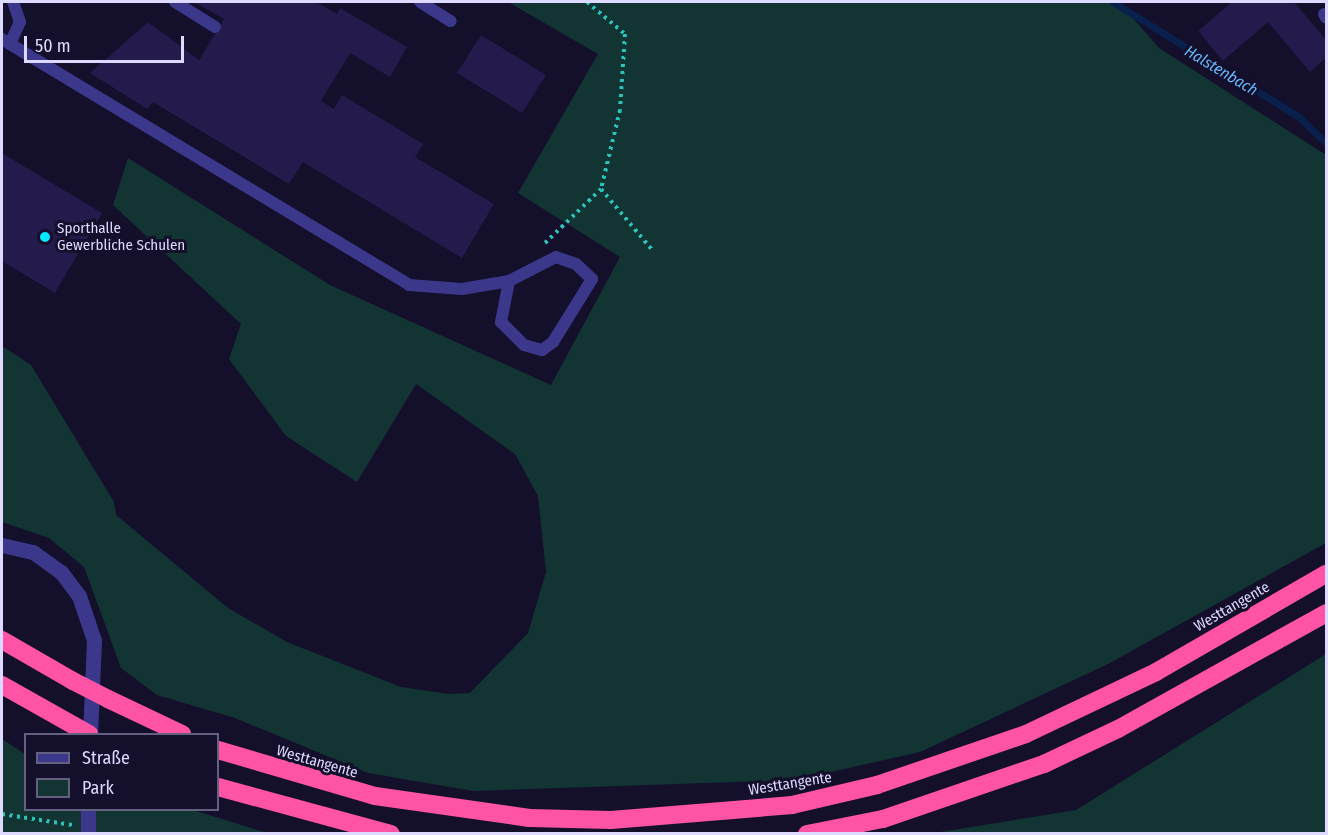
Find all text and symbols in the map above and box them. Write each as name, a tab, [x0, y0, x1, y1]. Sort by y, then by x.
scale bar	[27, 24, 188, 62]
text: 50 m	[35, 35, 71, 57]
water label: Halstenbach	[1181, 42, 1261, 100]
place label: Sporthalle Gewerbliche Schulen	[57, 219, 185, 254]
marker: Sporthalle Gewerbliche Schulen	[38, 230, 52, 244]
street label: Westtangente	[1191, 578, 1273, 636]
legend	[24, 733, 219, 811]
street label: Westtangente	[274, 742, 360, 782]
text: Straße	[82, 747, 130, 769]
street label: Westtangente	[747, 769, 833, 799]
text: Park	[82, 777, 114, 799]

